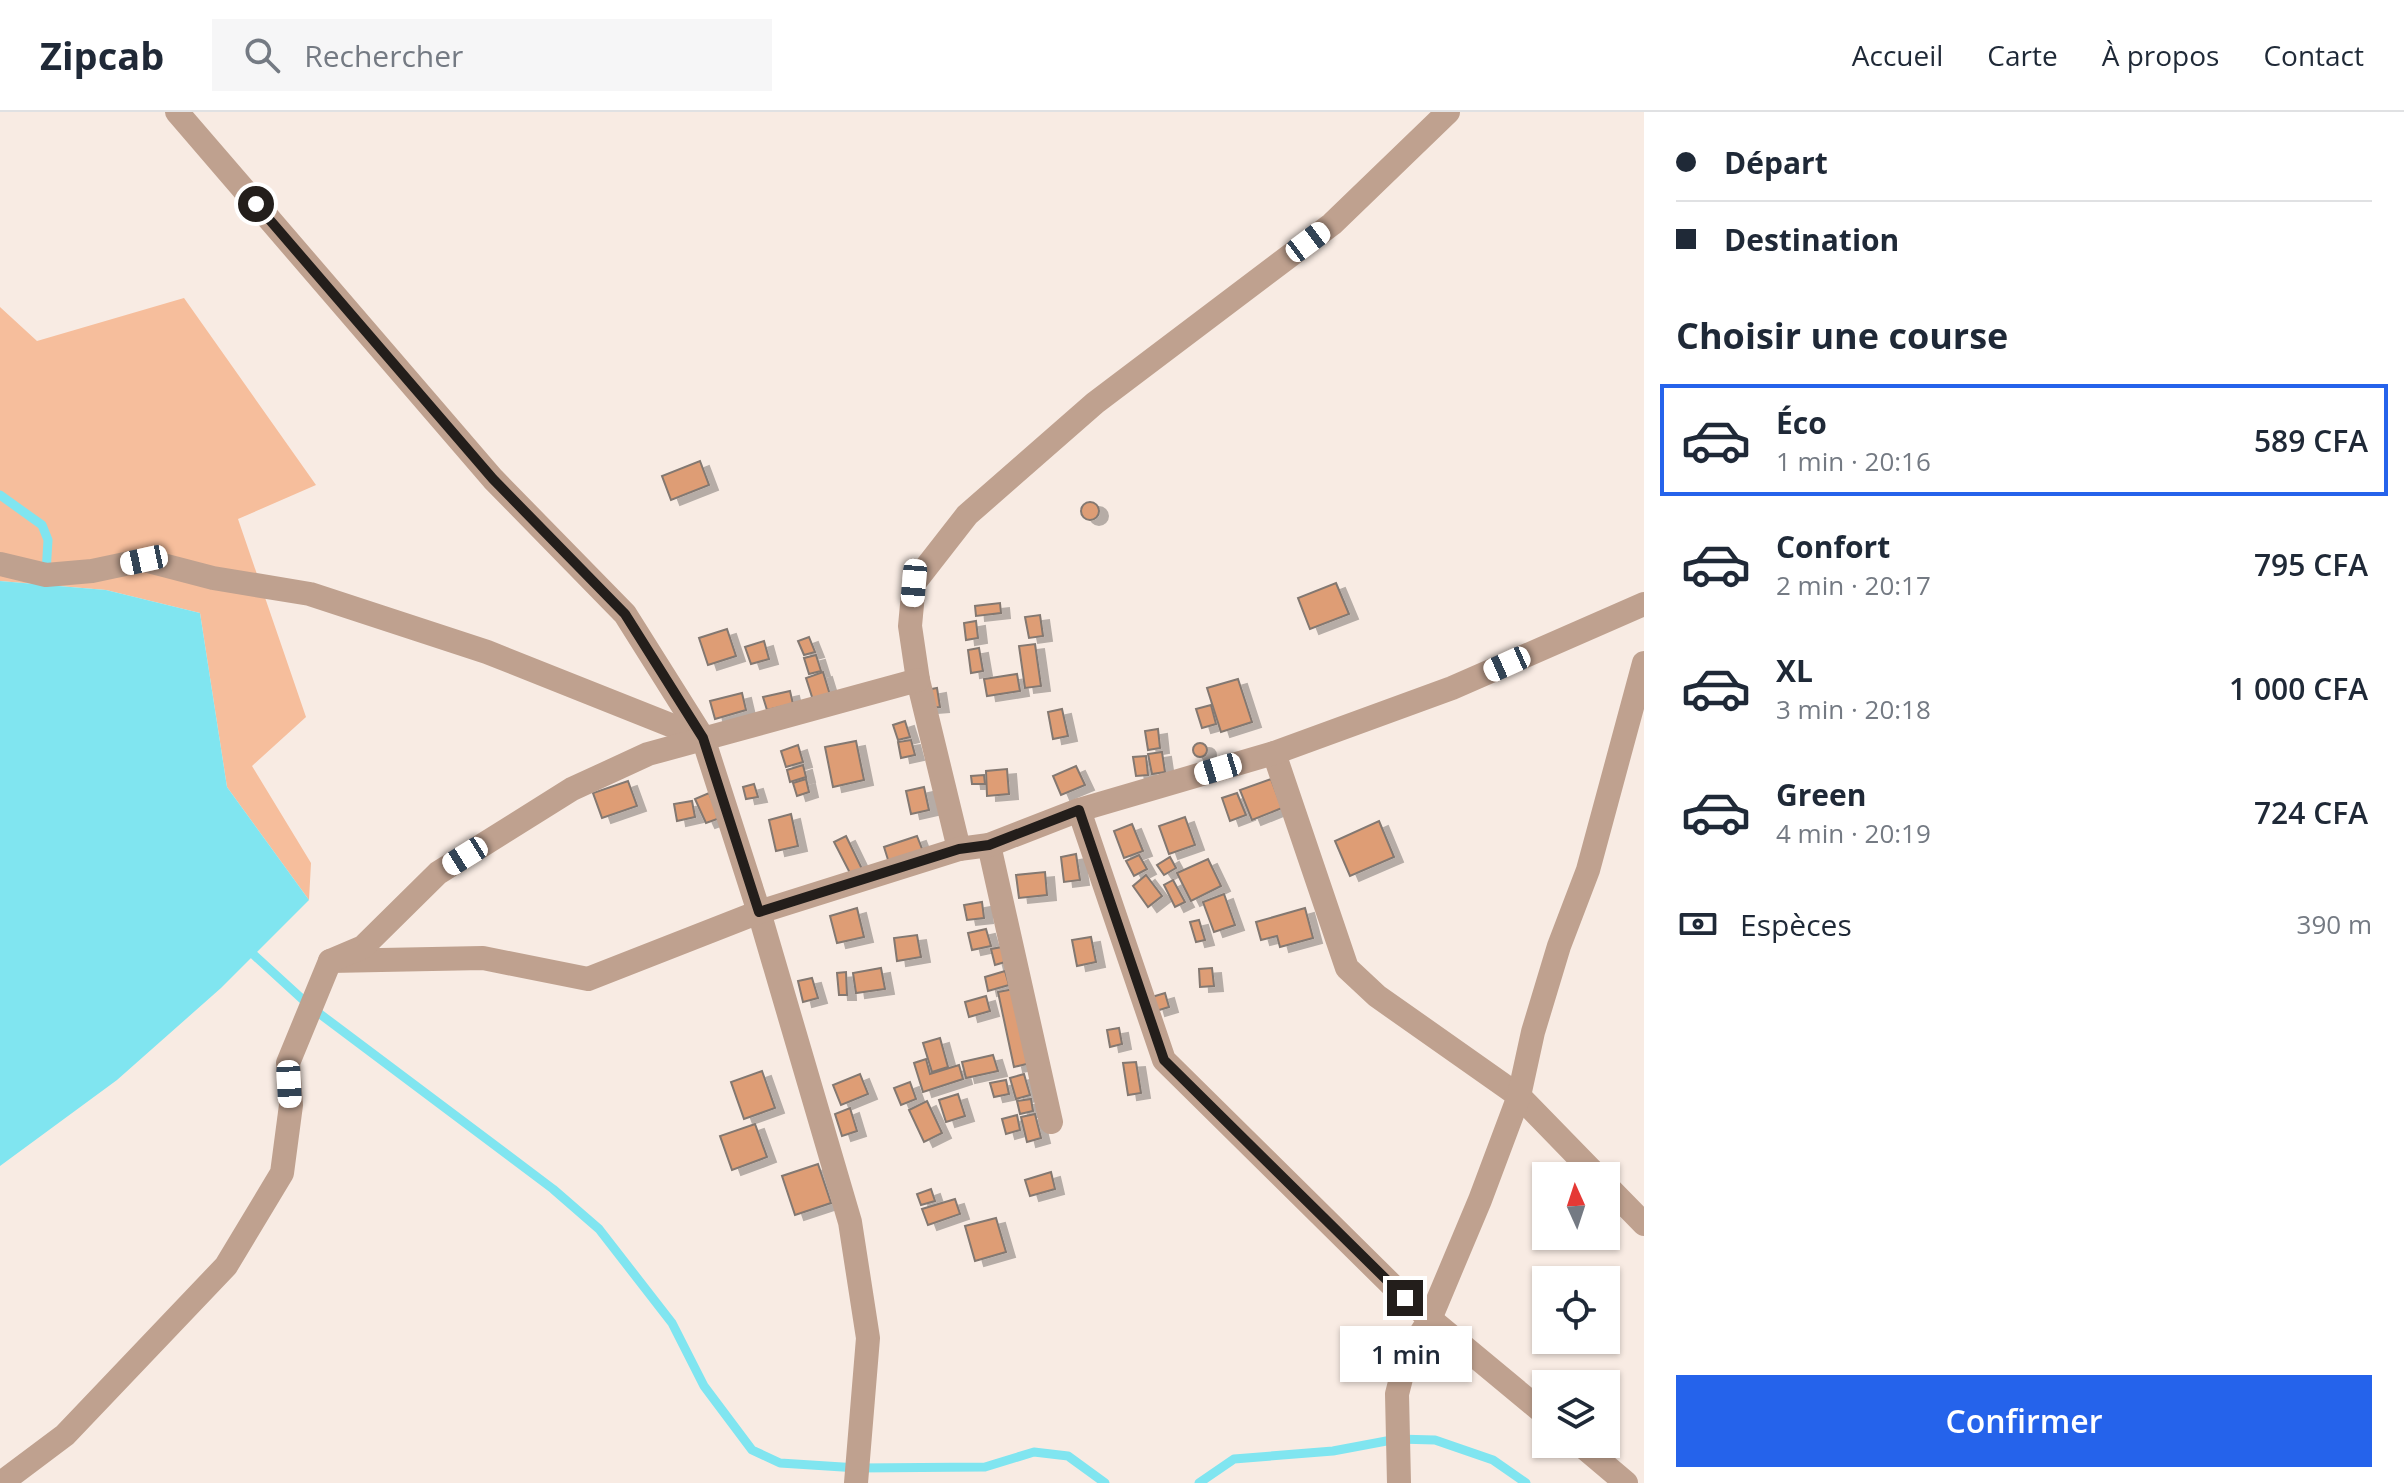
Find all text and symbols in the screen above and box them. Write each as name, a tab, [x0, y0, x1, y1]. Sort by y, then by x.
search box	[212, 19, 772, 91]
text: Zipcab	[40, 29, 164, 81]
icon: search	[240, 33, 284, 77]
text: Rechercher	[304, 35, 463, 76]
text: Accueil	[1852, 36, 1943, 74]
text: Carte	[1987, 36, 2058, 74]
text: À propos	[2102, 36, 2219, 74]
text: Contact	[2263, 36, 2364, 74]
text: Départ	[1724, 142, 1828, 183]
route start	[238, 186, 274, 222]
car	[1282, 218, 1334, 266]
text: Destination	[1724, 219, 1899, 260]
text: Choisir une course	[1676, 311, 2008, 360]
text: Éco	[1776, 402, 1827, 443]
icon: car	[1680, 404, 1752, 476]
text: 589 CFA	[2254, 420, 2368, 461]
text: 1 min · 20:16	[1776, 443, 1931, 479]
text: Confort	[1776, 526, 1890, 567]
icon: car	[1680, 528, 1752, 600]
car	[118, 543, 170, 577]
text: 795 CFA	[2254, 544, 2368, 585]
car	[900, 558, 928, 608]
text: 2 min · 20:17	[1776, 567, 1931, 603]
car	[1480, 643, 1534, 685]
text: XL	[1776, 650, 1813, 691]
icon: car	[1680, 652, 1752, 724]
text: 1 000 CFA	[2229, 668, 2368, 709]
text: 3 min · 20:18	[1776, 691, 1931, 727]
car	[1192, 751, 1244, 787]
text: Green	[1776, 774, 1867, 815]
icon: car	[1680, 776, 1752, 848]
text: 724 CFA	[2254, 792, 2368, 833]
text: 4 min · 20:19	[1776, 815, 1931, 851]
car	[438, 833, 492, 879]
icon: cash	[1676, 902, 1720, 946]
text: Espèces	[1740, 904, 1852, 945]
text: 390 m	[2297, 906, 2372, 942]
car	[276, 1059, 302, 1109]
north arrow	[1532, 1162, 1620, 1250]
map controls	[1532, 1162, 1620, 1458]
button: locate	[1532, 1266, 1620, 1354]
route end	[1387, 1280, 1423, 1316]
callout: 1 min	[1339, 1326, 1471, 1382]
text: 1 min	[1371, 1336, 1441, 1372]
button: layers	[1532, 1370, 1620, 1458]
button: Confirmer	[1676, 1375, 2372, 1467]

